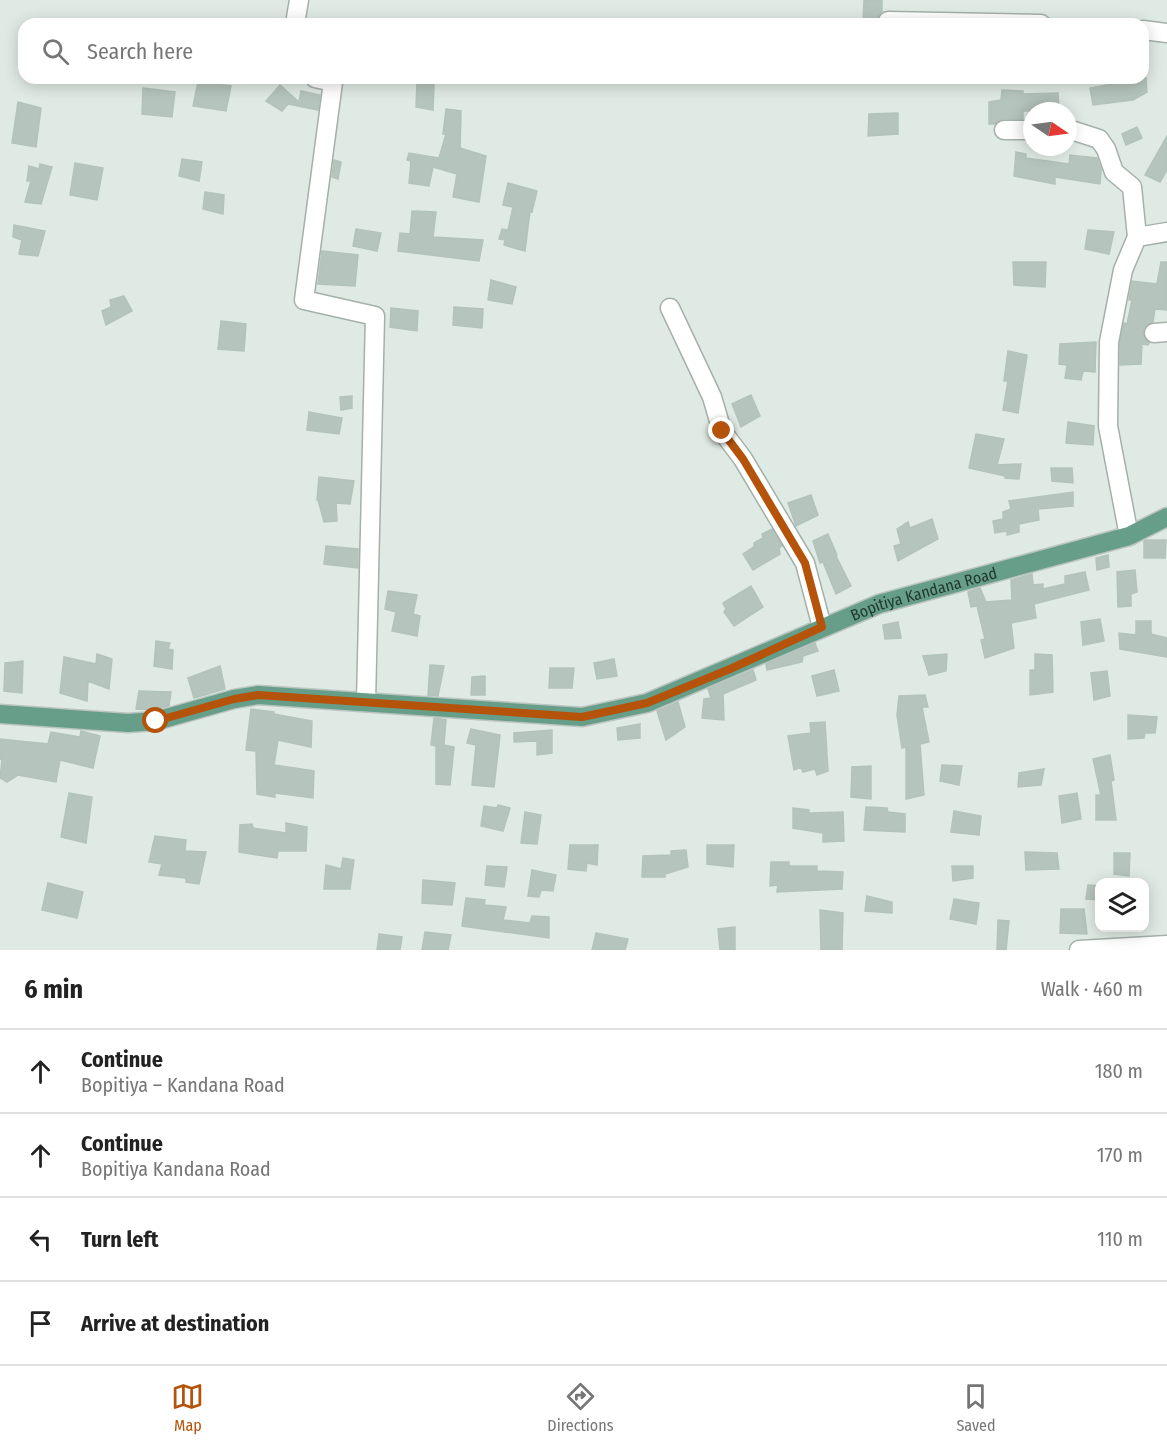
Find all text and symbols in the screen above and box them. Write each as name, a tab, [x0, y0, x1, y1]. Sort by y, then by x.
search box	[18, 18, 1149, 84]
icon: search	[39, 35, 72, 68]
text: Search here	[87, 38, 193, 65]
north arrow	[1023, 102, 1077, 156]
route end	[708, 417, 734, 443]
street label: Bopitiya Kandana Road	[848, 563, 999, 625]
route start	[142, 707, 168, 733]
map controls	[1095, 878, 1149, 932]
button: layers	[1095, 878, 1149, 932]
text: 6 min	[24, 974, 83, 1005]
text: Walk · 460 m	[1041, 977, 1143, 1001]
text: Continue	[81, 1046, 163, 1073]
icon: ahead	[24, 1055, 57, 1088]
text: 180 m	[1095, 1059, 1143, 1083]
text: Bopitiya – Kandana Road	[81, 1073, 285, 1097]
text: Continue	[81, 1130, 163, 1157]
icon: ahead	[24, 1139, 57, 1172]
text: 170 m	[1097, 1143, 1143, 1167]
text: Bopitiya Kandana Road	[81, 1157, 271, 1181]
icon: left	[24, 1223, 57, 1256]
text: Turn left	[81, 1226, 159, 1253]
text: 110 m	[1097, 1227, 1143, 1251]
icon: arrive	[24, 1307, 57, 1340]
text: Arrive at destination	[81, 1310, 269, 1337]
tab: Map	[171, 1380, 204, 1435]
tab: Directions	[547, 1380, 614, 1435]
tab: Saved	[956, 1380, 996, 1435]

